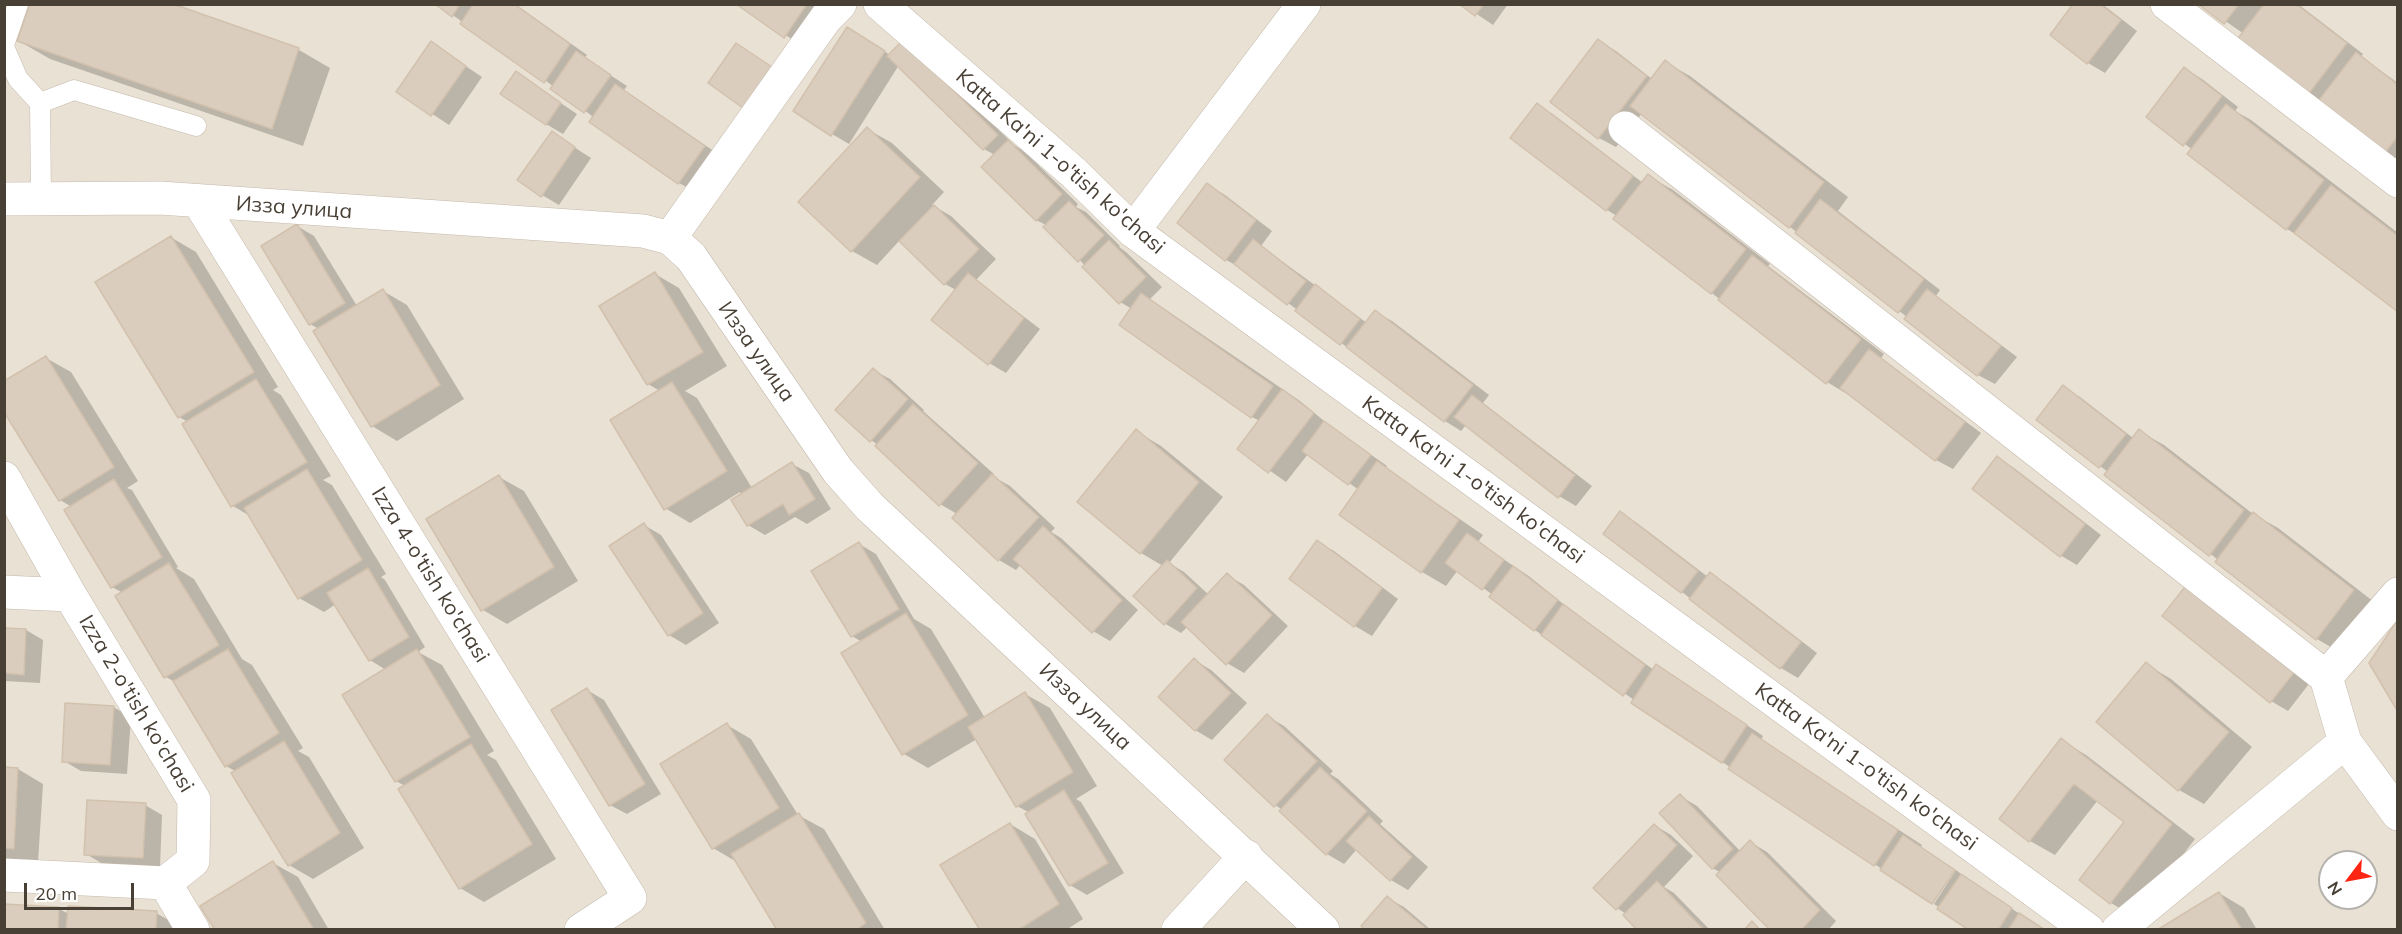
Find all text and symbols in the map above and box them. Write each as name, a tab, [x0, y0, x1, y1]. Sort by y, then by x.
street label: Katta Ka'ni 1-o'tish ko'chasi	[950, 64, 1170, 260]
street label: Изза улица	[235, 191, 353, 225]
street label: Изза улица	[712, 297, 800, 407]
street label: Katta Ka'ni 1-o'tish ko'chasi	[1357, 391, 1589, 569]
street label: Izza 4-o'tish ko'chasi	[366, 483, 494, 667]
street label: Izza 2-o'tish ko'chasi	[73, 611, 199, 797]
street label: Изза улица	[1034, 658, 1136, 756]
street label: Katta Ka'ni 1-o'tish ko'chasi	[1750, 678, 1982, 856]
north arrow	[2318, 850, 2378, 910]
scale bar	[27, 871, 136, 909]
text: N	[2323, 878, 2346, 899]
text: 20 m	[35, 882, 77, 905]

